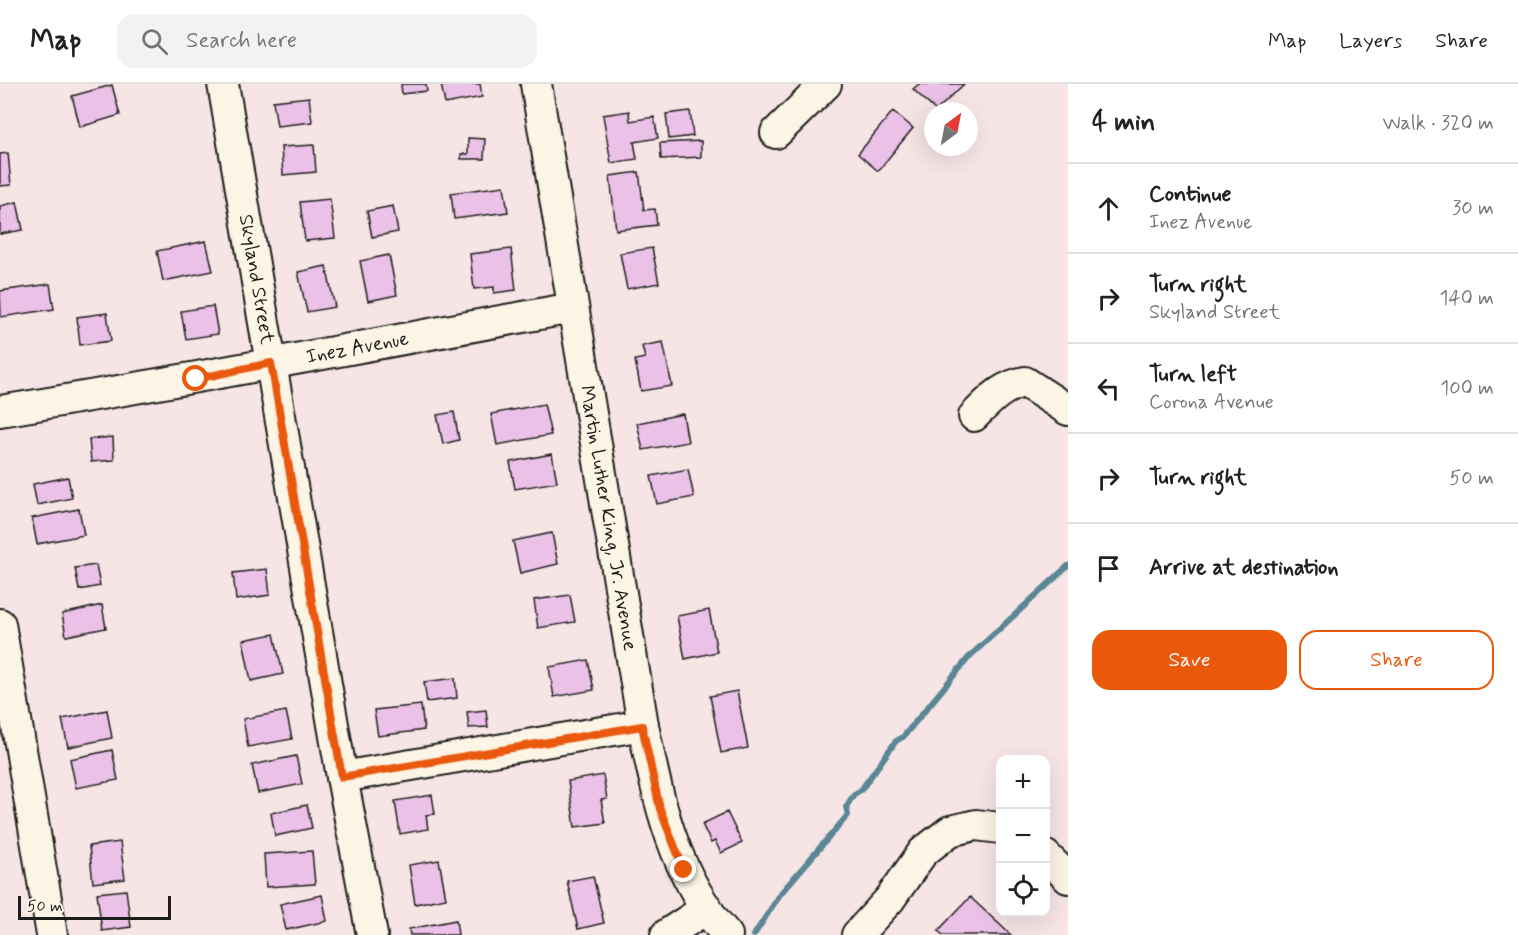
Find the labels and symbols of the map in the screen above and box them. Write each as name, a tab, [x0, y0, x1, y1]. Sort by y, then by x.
north arrow	[924, 102, 978, 156]
street label: Skyland Street	[232, 212, 281, 346]
street label: Inez Avenue	[304, 325, 411, 370]
route start	[182, 365, 208, 391]
street label: Martin Luther King, Jr. Avenue	[573, 383, 644, 653]
route end	[670, 856, 696, 882]
scale bar	[18, 893, 171, 920]

